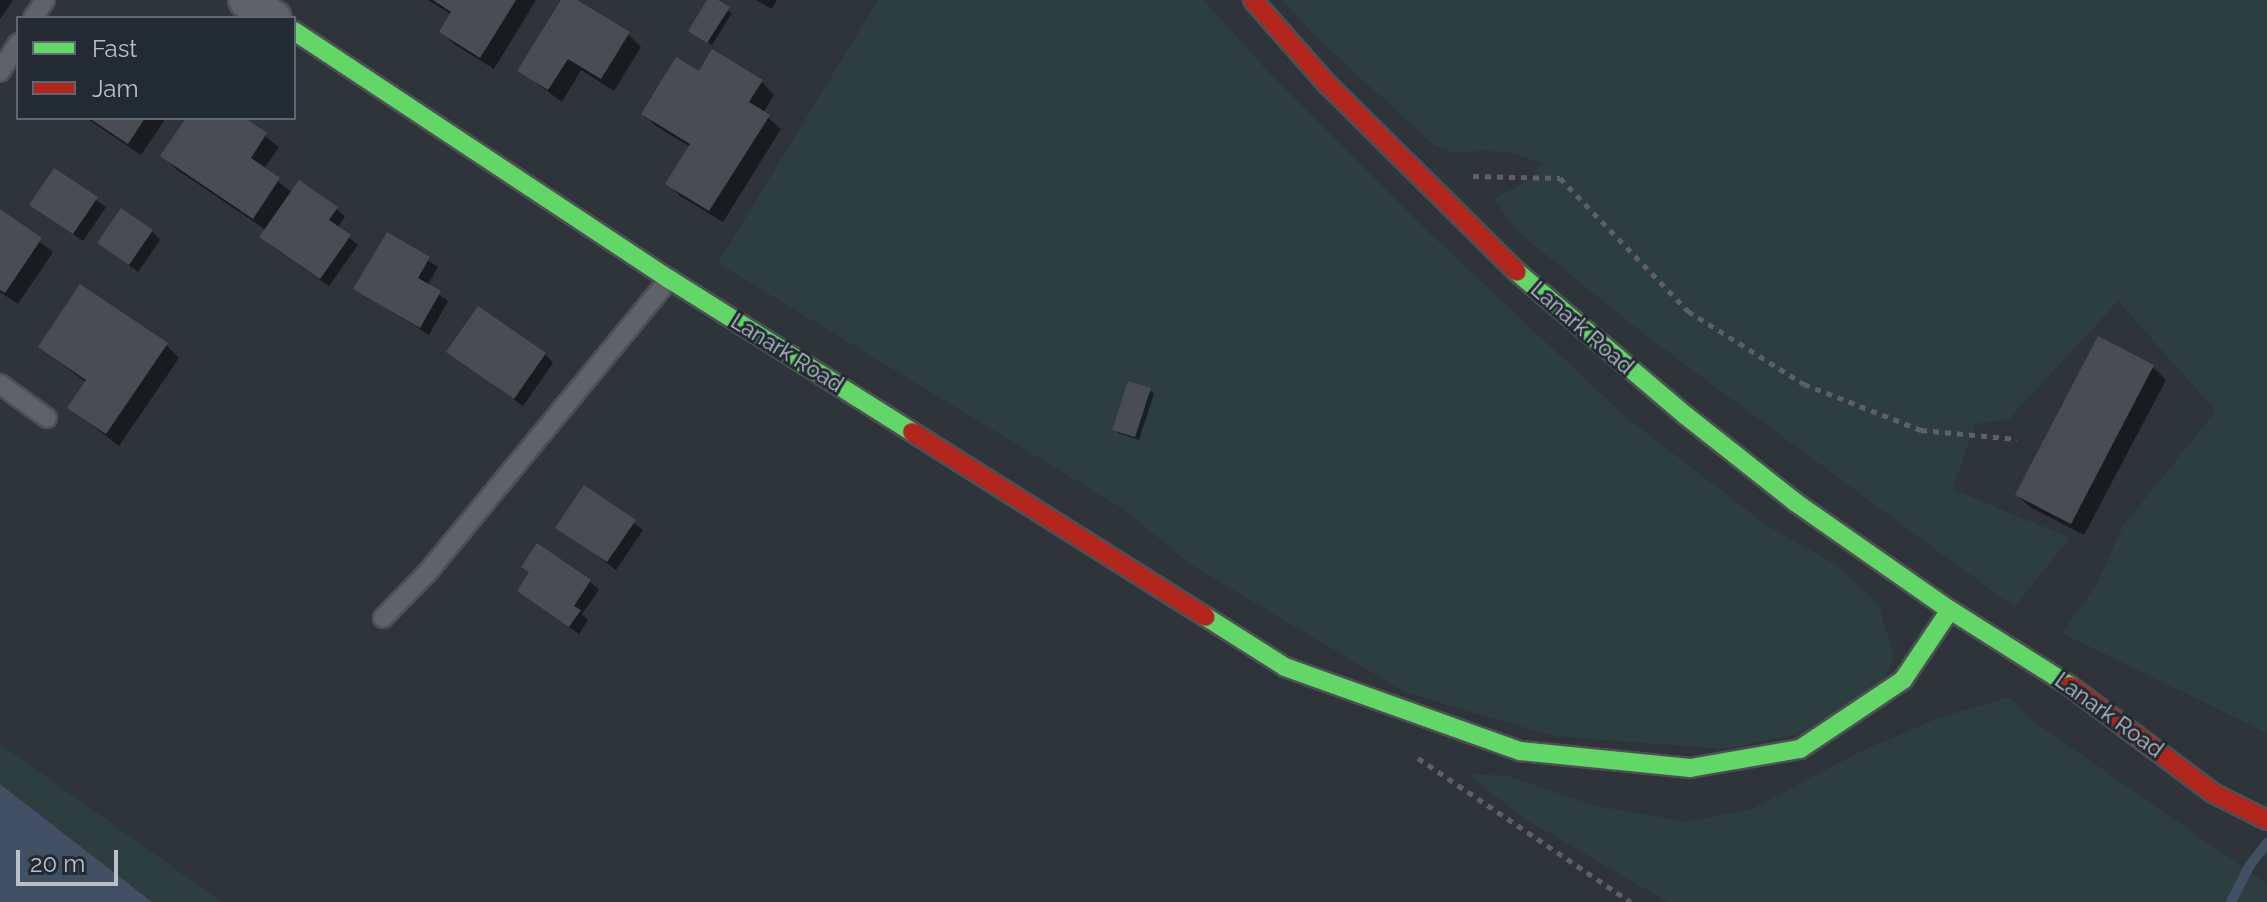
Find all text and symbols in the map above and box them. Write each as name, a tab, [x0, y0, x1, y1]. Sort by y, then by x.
legend	[16, 16, 296, 120]
text: Fast	[92, 34, 137, 63]
text: Jam	[92, 74, 138, 103]
street label: Lanark Road	[1525, 276, 1639, 380]
street label: Lanark Road	[726, 308, 848, 398]
street label: Lanark Road	[2050, 667, 2168, 763]
scale bar	[20, 834, 122, 884]
text: 20 m	[30, 849, 85, 878]

